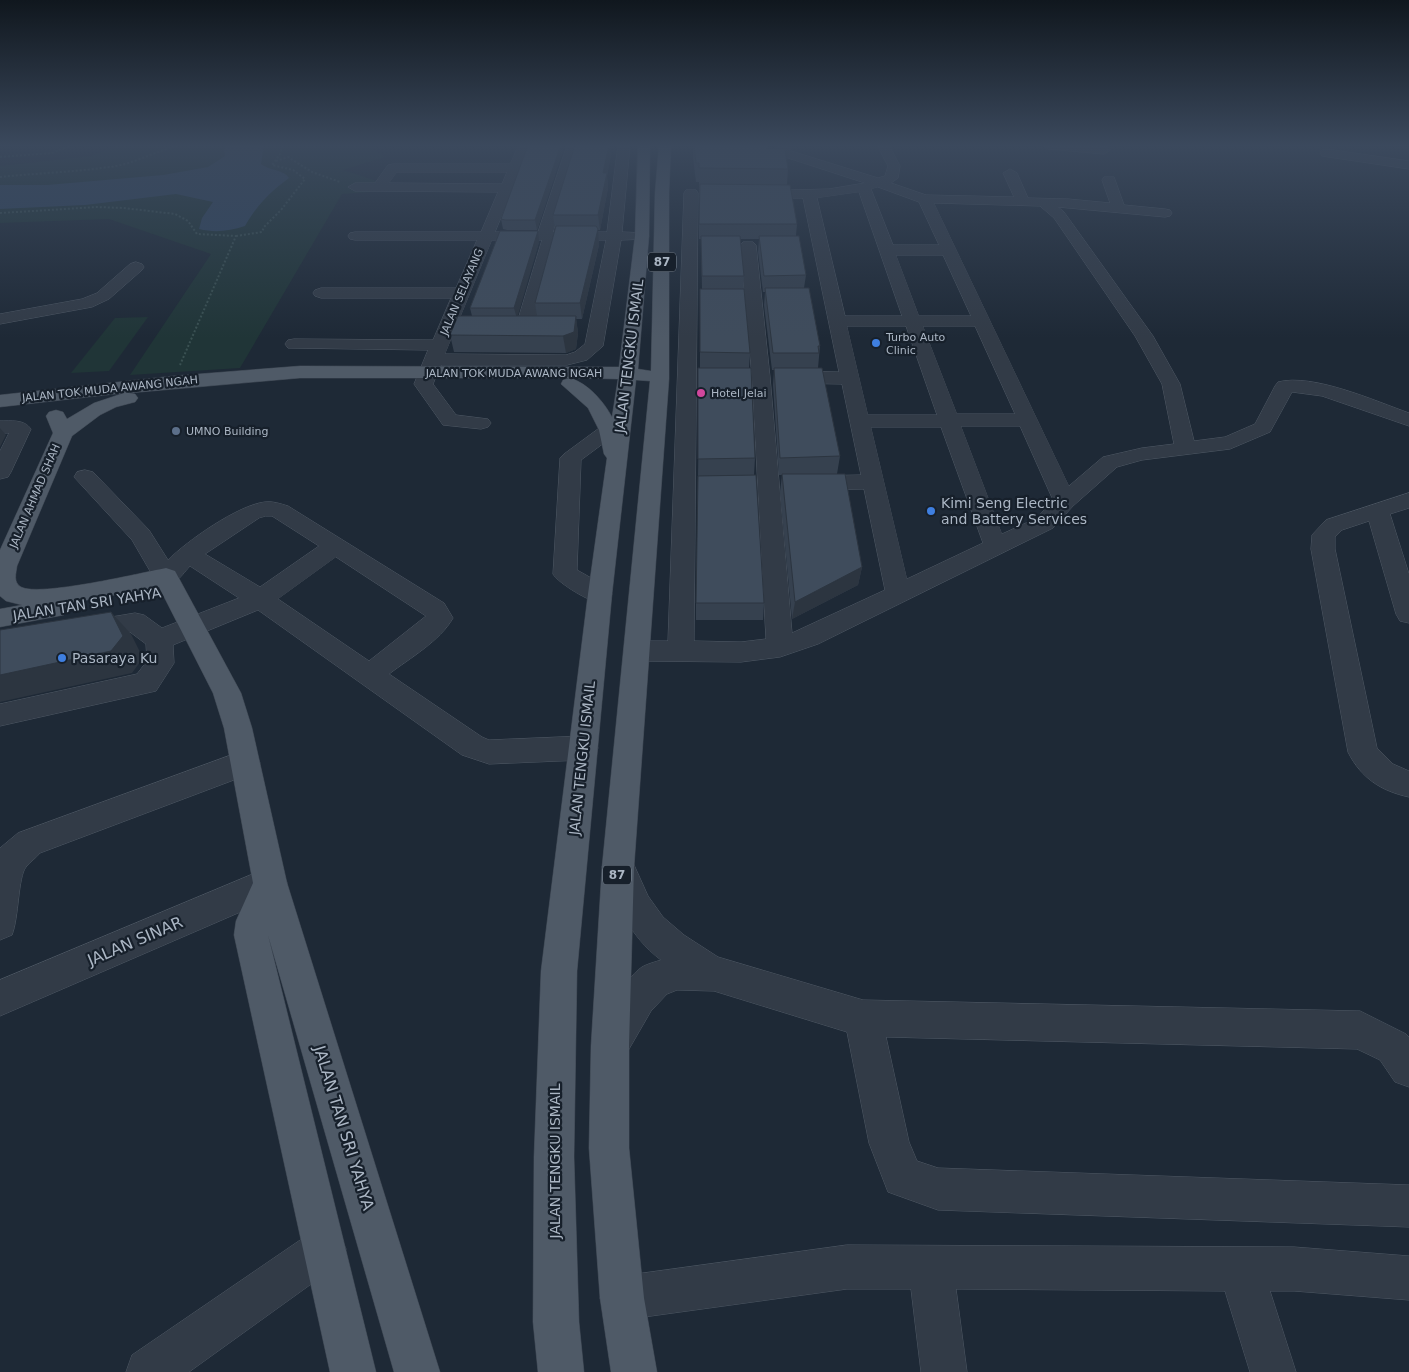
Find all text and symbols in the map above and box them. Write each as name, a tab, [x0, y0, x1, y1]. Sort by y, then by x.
street label: JALAN SELAYANG	[437, 246, 486, 338]
road number: 87	[648, 252, 676, 272]
street label: JALAN TENGKU ISMAIL	[611, 278, 646, 435]
place label: Turbo Auto Clinic	[885, 331, 946, 357]
marker: Turbo Auto Clinic	[870, 337, 882, 349]
street label: JALAN TOK MUDA AWANG NGAH	[425, 367, 602, 380]
street label: JALAN TOK MUDA AWANG NGAH	[20, 373, 199, 405]
marker: Hotel Jelai	[695, 387, 707, 399]
place label: Hotel Jelai	[711, 387, 767, 400]
marker: UMNO Building	[170, 425, 182, 437]
place label: UMNO Building	[186, 425, 269, 438]
street label: JALAN AHMAD SHAH	[7, 442, 63, 551]
place label: Kimi Seng Electric and Battery Services	[941, 495, 1087, 527]
marker: Kimi Seng Electric and Battery Services	[925, 505, 937, 517]
street label: JALAN TAN SRI YAHYA	[11, 584, 163, 624]
place label: Pasaraya Ku	[72, 650, 157, 666]
marker: Pasaraya Ku	[56, 652, 68, 664]
street label: JALAN TENGKU ISMAIL	[566, 680, 598, 837]
road number: 87	[603, 866, 631, 884]
street label: JALAN SINAR	[84, 912, 185, 970]
street label: JALAN TAN SRI YAHYA	[310, 1042, 378, 1213]
street label: JALAN TENGKU ISMAIL	[547, 1083, 563, 1239]

